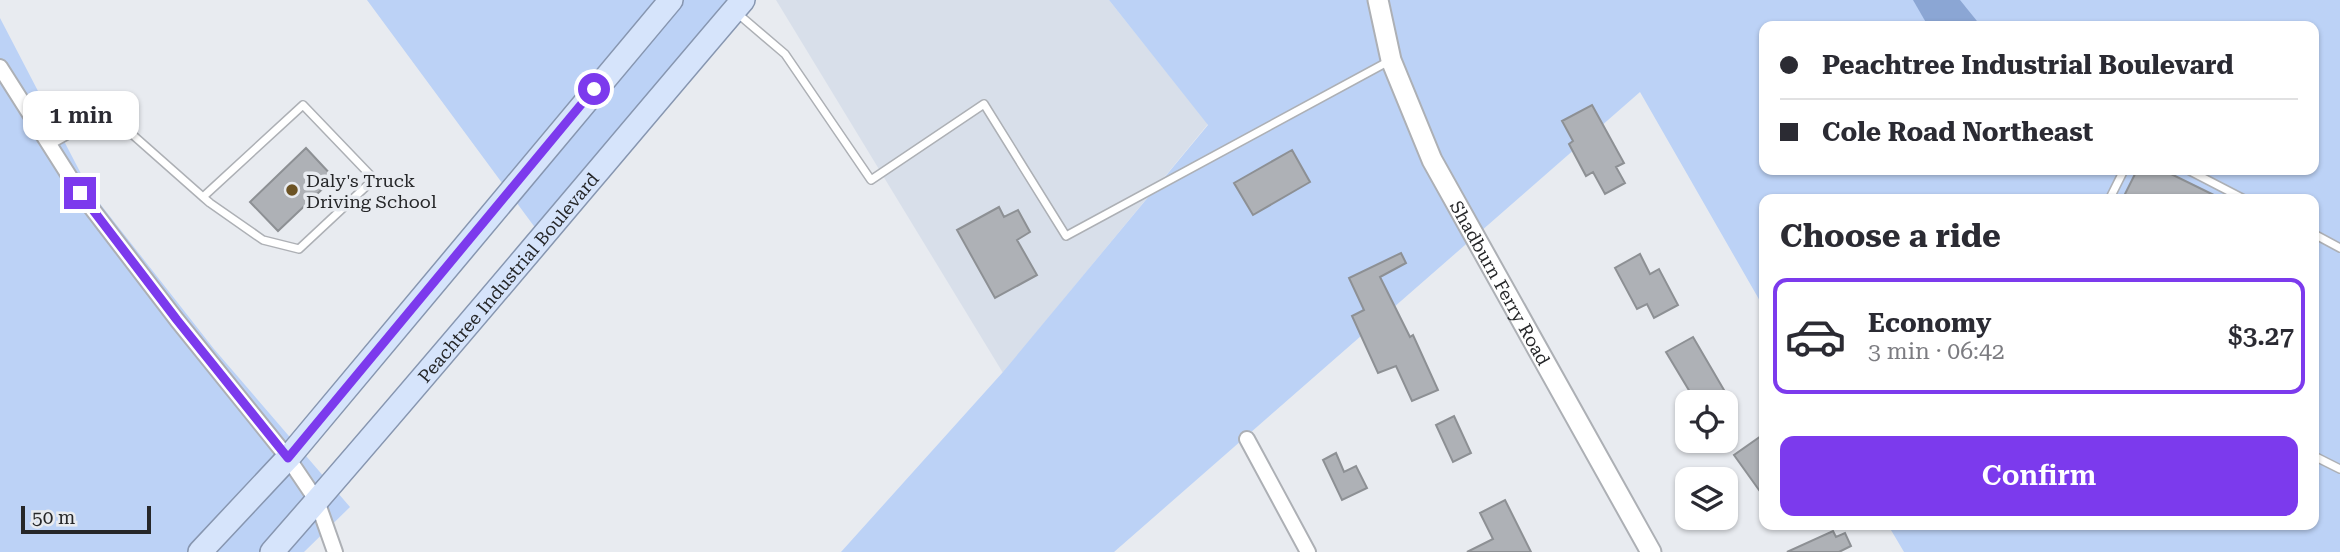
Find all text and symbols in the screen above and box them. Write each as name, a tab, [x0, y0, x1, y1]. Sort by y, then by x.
text: Peachtree Industrial Boulevard	[1822, 50, 2234, 80]
route start	[578, 73, 610, 105]
callout: 1 min	[22, 92, 138, 140]
text: 1 min	[49, 102, 113, 129]
text: Cole Road Northeast	[1822, 117, 2093, 147]
street label: Peachtree Industrial Boulevard	[413, 168, 603, 387]
place label: Daly's Truck Driving School	[306, 170, 437, 212]
route end	[64, 177, 96, 209]
marker: Daly's Truck Driving School	[284, 182, 300, 198]
street label: Shadburn Ferry Road	[1446, 197, 1555, 369]
text: Choose a ride	[1780, 217, 2001, 255]
icon: car	[1784, 305, 1847, 368]
text: Economy	[1868, 308, 1991, 338]
text: $3.27	[2228, 321, 2294, 351]
text: 3 min · 06:42	[1868, 338, 2005, 365]
map controls	[1675, 390, 1738, 530]
button: locate	[1675, 390, 1738, 453]
button: Confirm	[1780, 436, 2298, 516]
button: layers	[1675, 467, 1738, 530]
scale bar	[21, 503, 150, 535]
text: 50 m	[32, 506, 75, 529]

